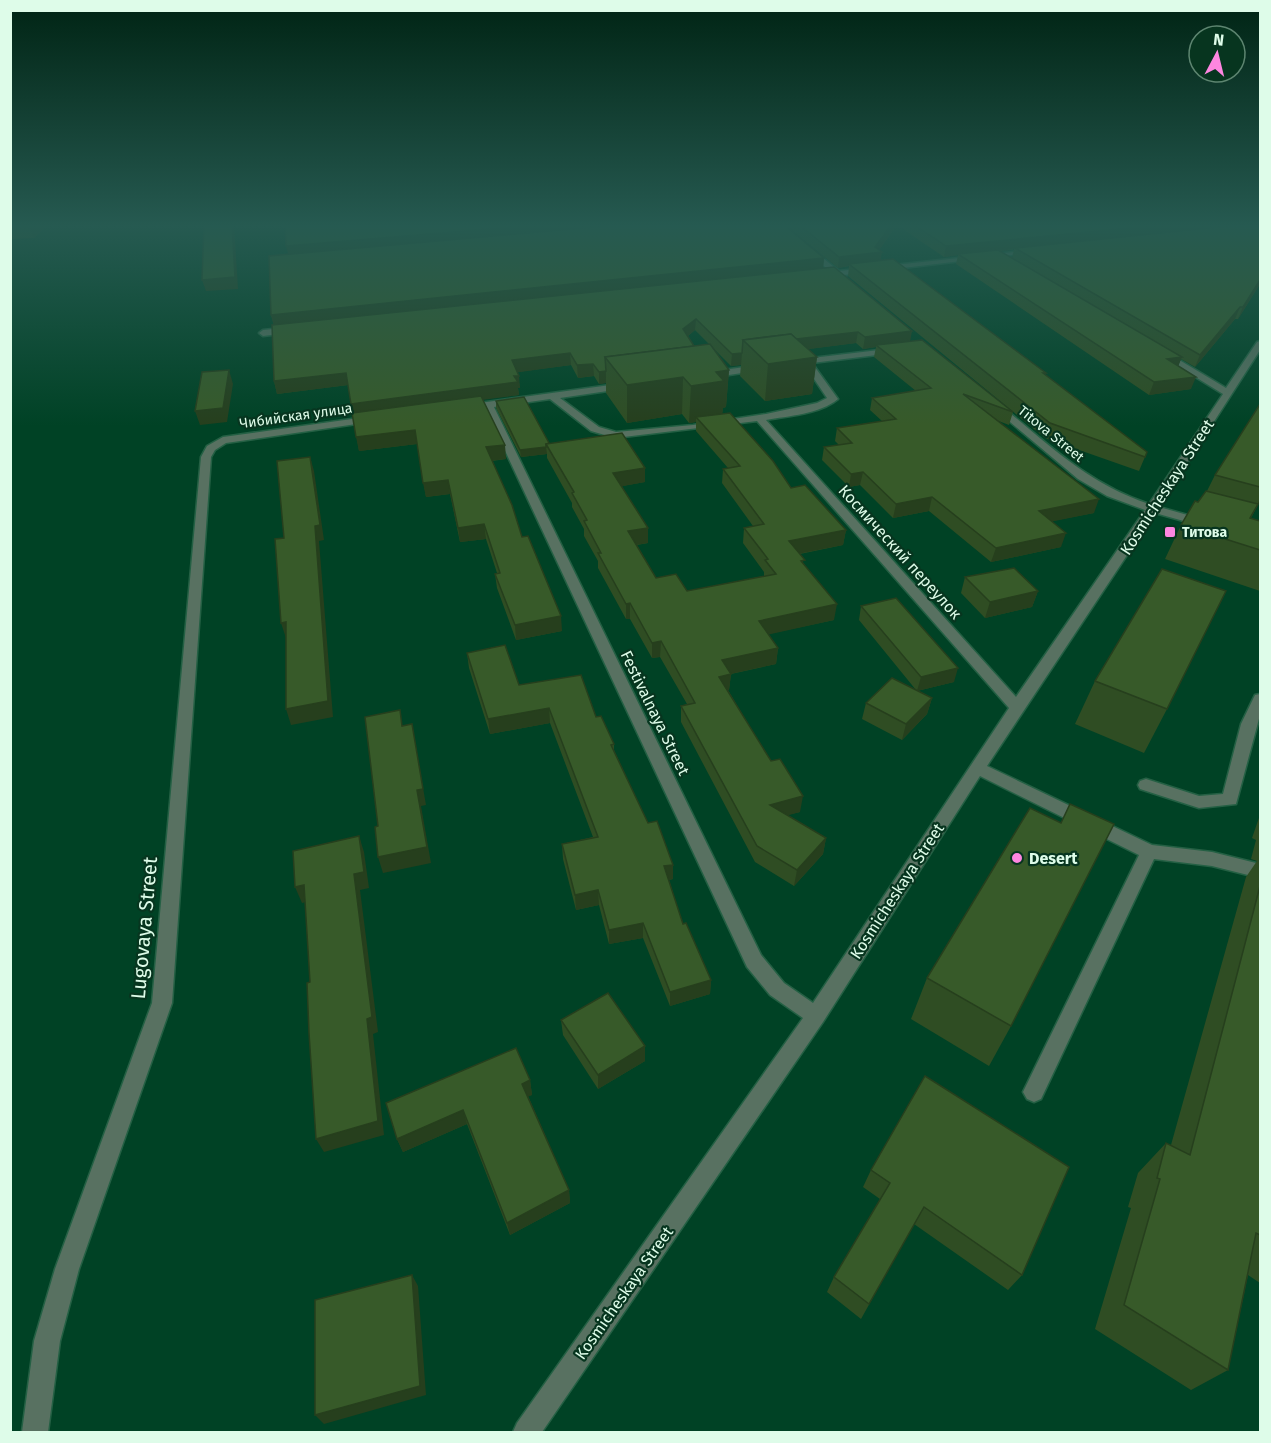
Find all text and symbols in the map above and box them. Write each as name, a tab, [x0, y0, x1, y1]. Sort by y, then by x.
north arrow	[1187, 24, 1247, 84]
text: N	[1212, 30, 1225, 50]
street label: Чибийская улица	[239, 400, 353, 432]
street label: Titova Street	[1015, 402, 1088, 466]
street label: Kosmicheskaya Street	[1116, 415, 1218, 558]
street label: Космический переулок	[835, 481, 966, 624]
place label: Титова	[1182, 524, 1228, 541]
marker: Титова	[1163, 525, 1177, 539]
street label: Festivalnaya Street	[617, 648, 694, 779]
street label: Kosmicheskaya Street	[846, 819, 948, 962]
place label: Desert	[1029, 849, 1078, 868]
marker: Desert	[1010, 851, 1024, 865]
street label: Lugovaya Street	[126, 855, 162, 1000]
street label: Kosmicheskaya Street	[571, 1223, 677, 1363]

